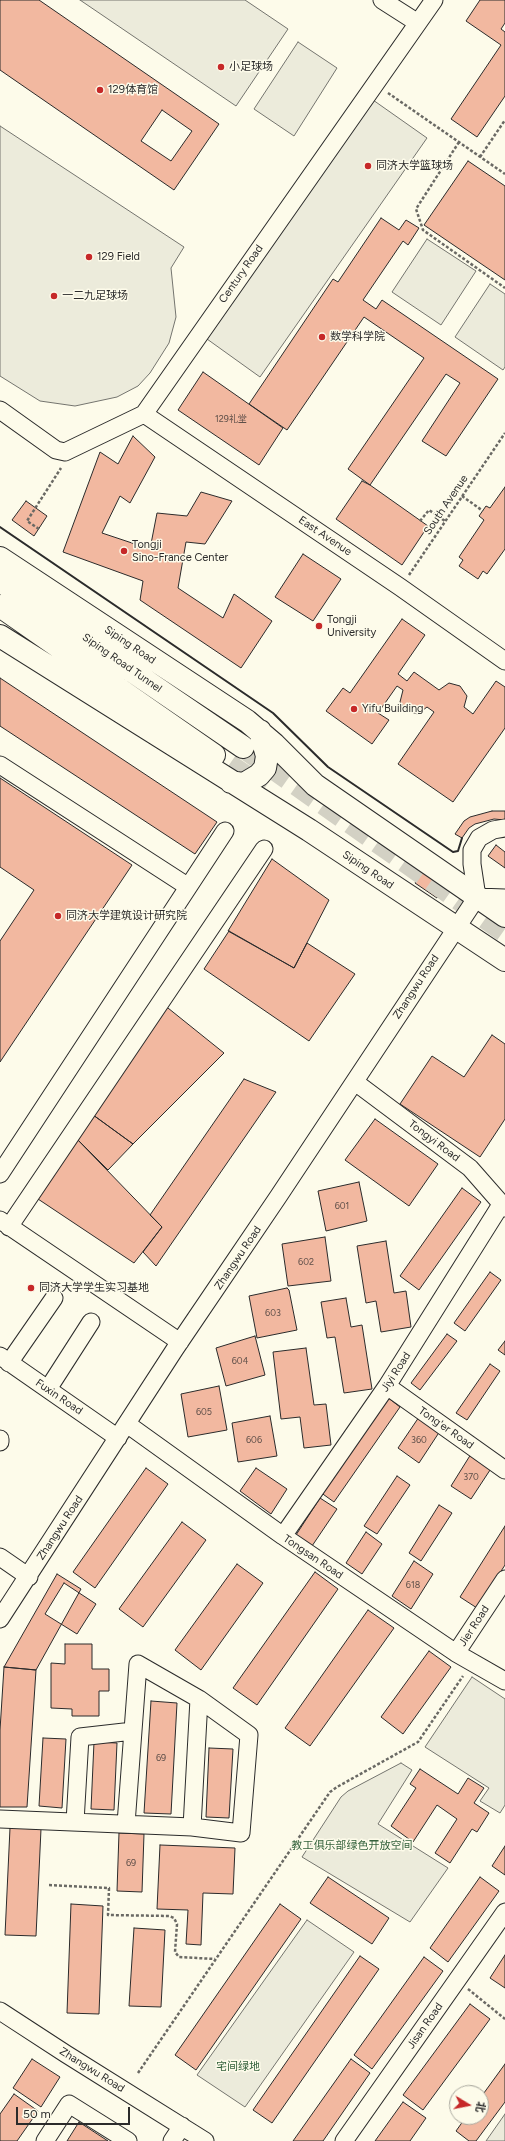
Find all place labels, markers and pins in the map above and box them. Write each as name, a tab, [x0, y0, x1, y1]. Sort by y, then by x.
place label: 小足球场	[229, 60, 273, 74]
marker: 小足球场	[216, 62, 226, 72]
place label: 129体育馆	[108, 83, 158, 97]
marker: 129体育馆	[95, 85, 105, 95]
place label: 同济大学篮球场	[376, 159, 453, 173]
marker: 同济大学篮球场	[363, 161, 373, 171]
place label: 129 Field	[97, 250, 140, 264]
marker: 129 Field	[84, 252, 94, 262]
place label: 一二九足球场	[62, 289, 128, 303]
marker: 一二九足球场	[49, 291, 59, 301]
place label: 数学科学院	[330, 330, 385, 344]
marker: 数学科学院	[317, 332, 327, 342]
place label: Tongji Sino-France Center	[132, 538, 228, 564]
marker: Tongji Sino-France Center	[119, 546, 129, 556]
place label: Tongji University	[327, 613, 376, 639]
marker: Tongji University	[314, 621, 324, 631]
place label: Yifu Building	[362, 702, 424, 716]
marker: Yifu Building	[349, 704, 359, 714]
place label: 同济大学建筑设计研究院	[66, 909, 187, 923]
marker: 同济大学建筑设计研究院	[53, 911, 63, 921]
place label: 同济大学学生实习基地	[39, 1281, 149, 1295]
marker: 同济大学学生实习基地	[26, 1283, 36, 1293]

